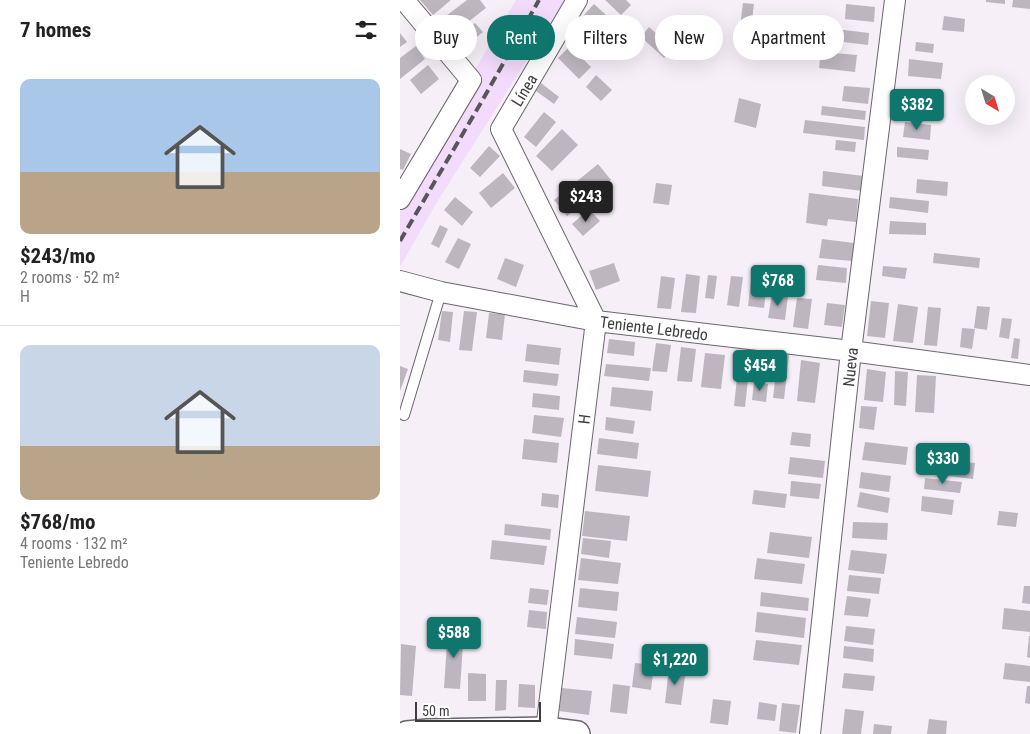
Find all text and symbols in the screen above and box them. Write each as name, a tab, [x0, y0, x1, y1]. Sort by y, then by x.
chip: Buy	[415, 15, 477, 60]
chip: Rent	[487, 15, 555, 60]
chip: Filters	[565, 15, 645, 60]
chip: New	[655, 15, 723, 60]
chip: Apartment	[733, 15, 844, 60]
icon: filters	[352, 16, 380, 44]
text: 7 homes	[20, 18, 91, 42]
street label: Línea	[507, 71, 541, 110]
north arrow	[965, 75, 1015, 125]
map controls	[965, 75, 1015, 125]
pin: $382	[887, 88, 947, 131]
text: $382	[901, 95, 933, 114]
icon: home	[155, 112, 245, 202]
pin: $243	[556, 180, 616, 223]
text: $243	[570, 187, 602, 206]
text: $243/mo	[20, 244, 95, 268]
pin: $768	[748, 264, 808, 307]
text: 2 rooms · 52 m²	[20, 268, 120, 287]
text: $768	[762, 271, 794, 290]
text: H	[20, 287, 30, 306]
street label: Teniente Lebredo	[599, 312, 709, 345]
street label: Nueva	[839, 346, 862, 388]
pin: $454	[730, 350, 790, 392]
text: $454	[744, 356, 776, 375]
icon: home	[155, 377, 245, 467]
street label: H	[574, 413, 595, 425]
pin: $330	[913, 442, 973, 485]
text: $330	[927, 449, 959, 468]
text: $768/mo	[20, 510, 95, 534]
text: 4 rooms · 132 m²	[20, 534, 128, 553]
text: Teniente Lebredo	[20, 553, 129, 572]
pin: $588	[424, 616, 484, 659]
text: $588	[438, 623, 470, 642]
pin: $1,220	[634, 644, 716, 686]
text: $1,220	[653, 650, 697, 669]
scale bar	[415, 699, 541, 722]
text: 50 m	[422, 703, 450, 719]

